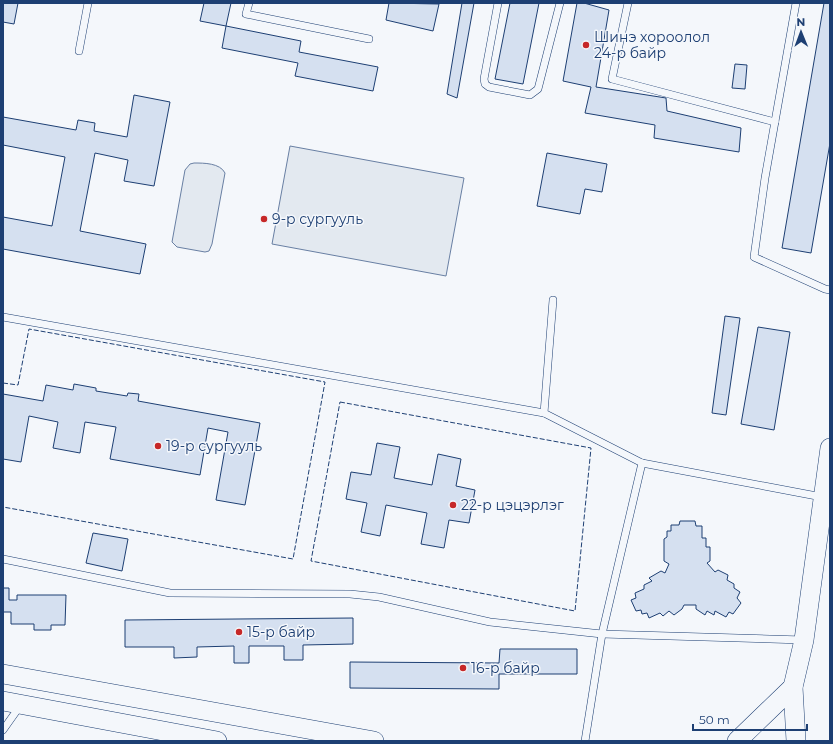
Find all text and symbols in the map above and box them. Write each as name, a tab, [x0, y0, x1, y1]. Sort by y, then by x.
north arrow	[781, 12, 821, 52]
text: N	[796, 15, 805, 29]
place label: Шинэ хороолол 24-р байр	[594, 28, 710, 62]
marker: Шинэ хороолол 24-р байр	[581, 40, 591, 50]
place label: 9-р сургууль	[272, 210, 363, 228]
marker: 9-р сургууль	[259, 214, 269, 224]
place label: 19-р сургууль	[166, 437, 262, 455]
marker: 19-р сургууль	[153, 441, 163, 451]
place label: 22-р цэцэрлэг	[461, 496, 564, 514]
marker: 22-р цэцэрлэг	[448, 500, 458, 510]
place label: 15-р байр	[247, 623, 315, 641]
marker: 15-р байр	[234, 627, 244, 637]
place label: 16-р байр	[471, 659, 540, 677]
marker: 16-р байр	[458, 663, 468, 673]
scale bar	[693, 706, 807, 732]
text: 50 m	[699, 712, 730, 727]

